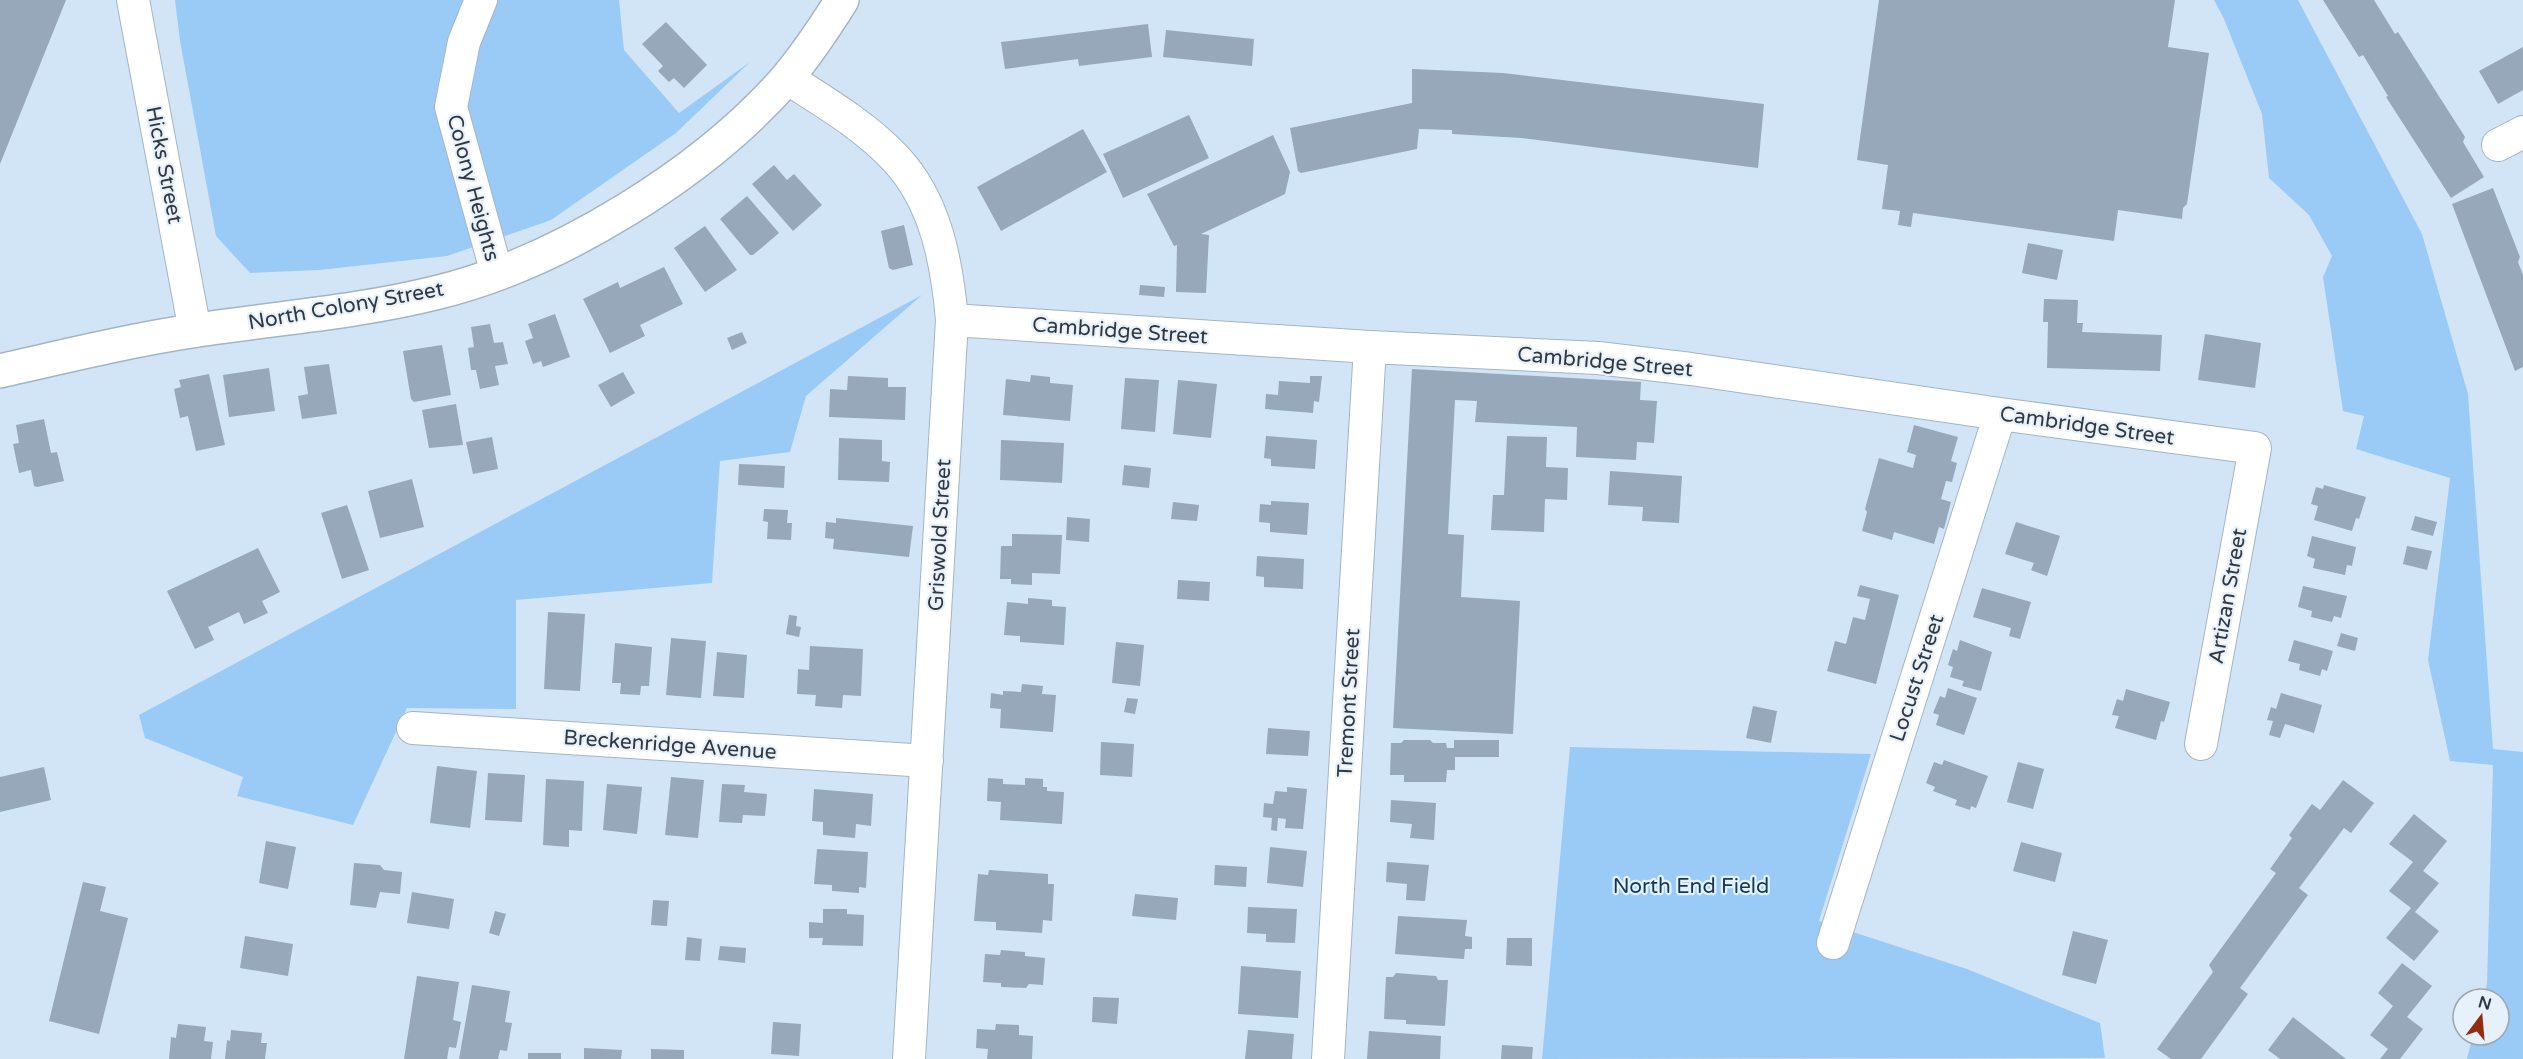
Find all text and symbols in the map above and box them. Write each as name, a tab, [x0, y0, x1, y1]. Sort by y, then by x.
street label: Hicks Street	[140, 104, 188, 226]
street label: Colony Heights	[441, 112, 505, 264]
street label: North Colony Street	[246, 276, 446, 336]
street label: Cambridge Street	[1031, 312, 1209, 350]
street label: Cambridge Street	[1516, 342, 1694, 382]
street label: Cambridge Street	[1998, 401, 2176, 451]
street label: Griswold Street	[924, 458, 956, 612]
street label: Artizan Street	[2204, 526, 2252, 666]
street label: Locust Street	[1885, 611, 1949, 745]
street label: Tremont Street	[1333, 628, 1365, 778]
street label: Breckenridge Avenue	[563, 725, 777, 765]
park label: North End Field	[1613, 874, 1769, 899]
north arrow	[2451, 987, 2511, 1047]
text: N	[2476, 992, 2494, 1015]

